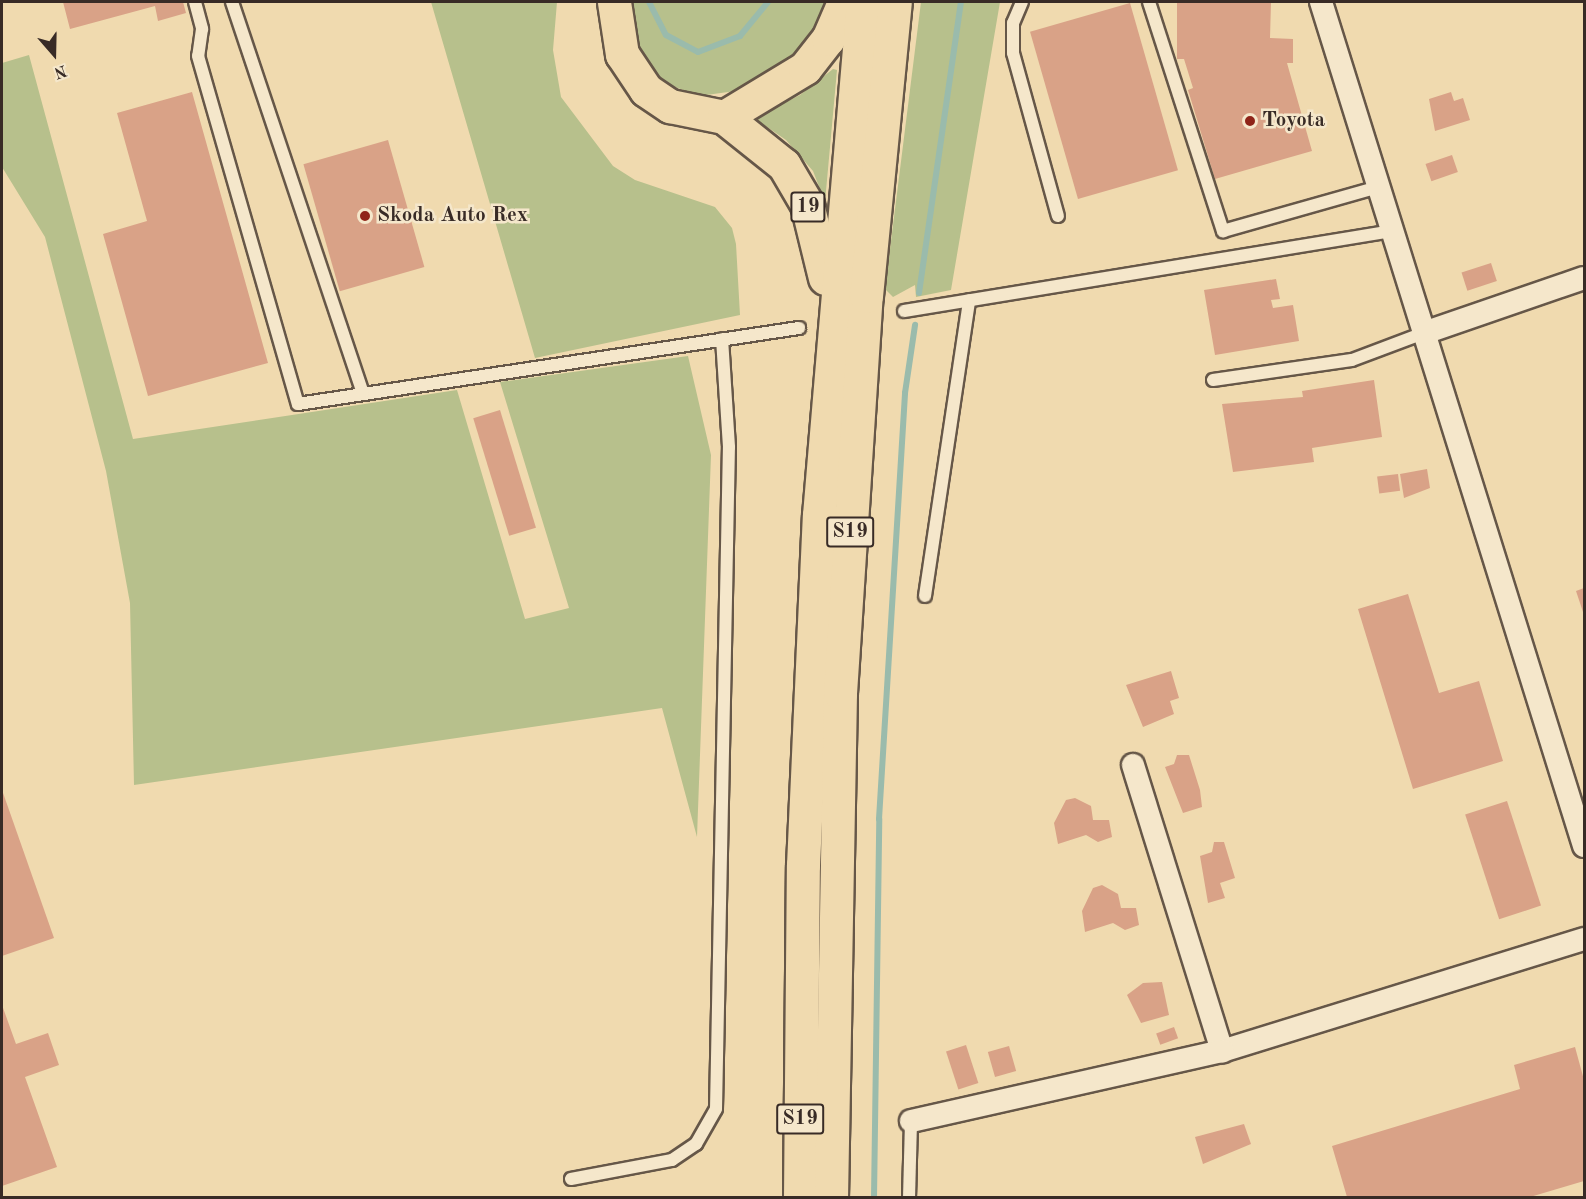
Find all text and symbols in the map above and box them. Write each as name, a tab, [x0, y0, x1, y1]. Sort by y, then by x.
north arrow	[24, 24, 84, 84]
text: N	[52, 61, 69, 81]
place label: Toyota	[1262, 108, 1325, 134]
marker: Toyota	[1243, 114, 1257, 128]
road number: 19	[790, 190, 826, 224]
place label: Skoda Auto Rex	[377, 203, 528, 229]
marker: Skoda Auto Rex	[358, 209, 372, 223]
road number: S19	[826, 515, 874, 549]
road number: S19	[776, 1102, 824, 1136]

